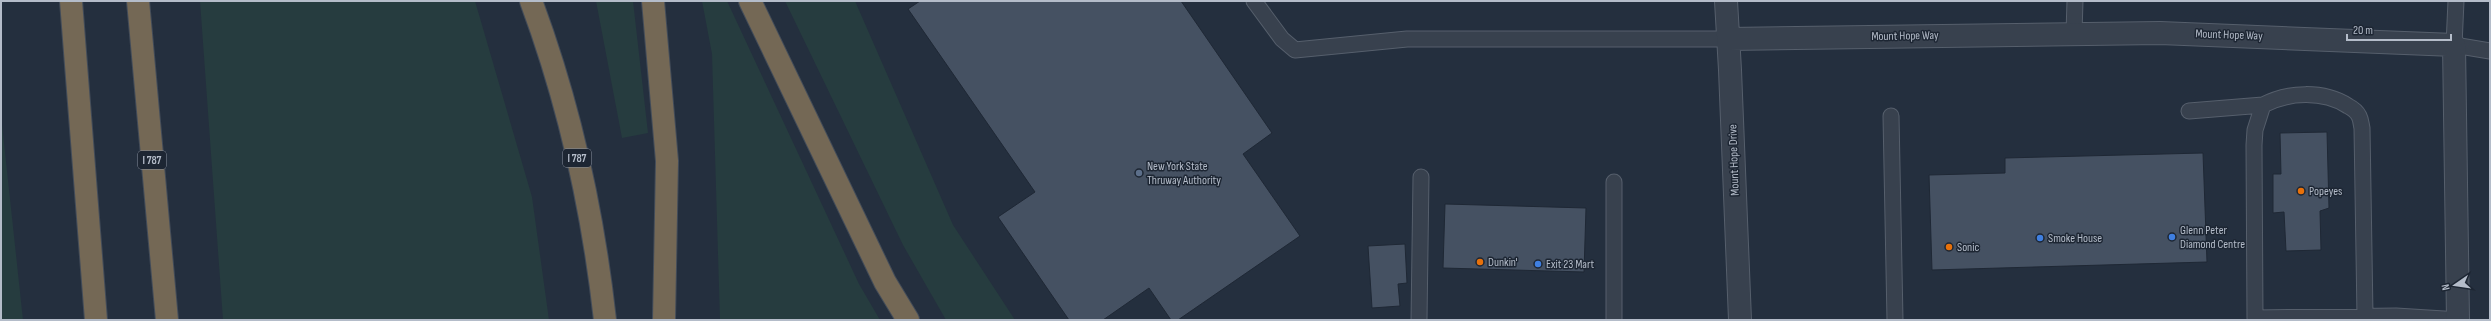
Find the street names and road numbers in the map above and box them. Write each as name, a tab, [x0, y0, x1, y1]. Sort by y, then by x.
street label: Mount Hope Way	[2195, 26, 2263, 44]
street label: Mount Hope Way	[1871, 28, 1939, 44]
street label: Mount Hope Drive	[1725, 124, 1743, 196]
road number: I 787	[563, 149, 591, 167]
road number: I 787	[138, 151, 166, 169]

